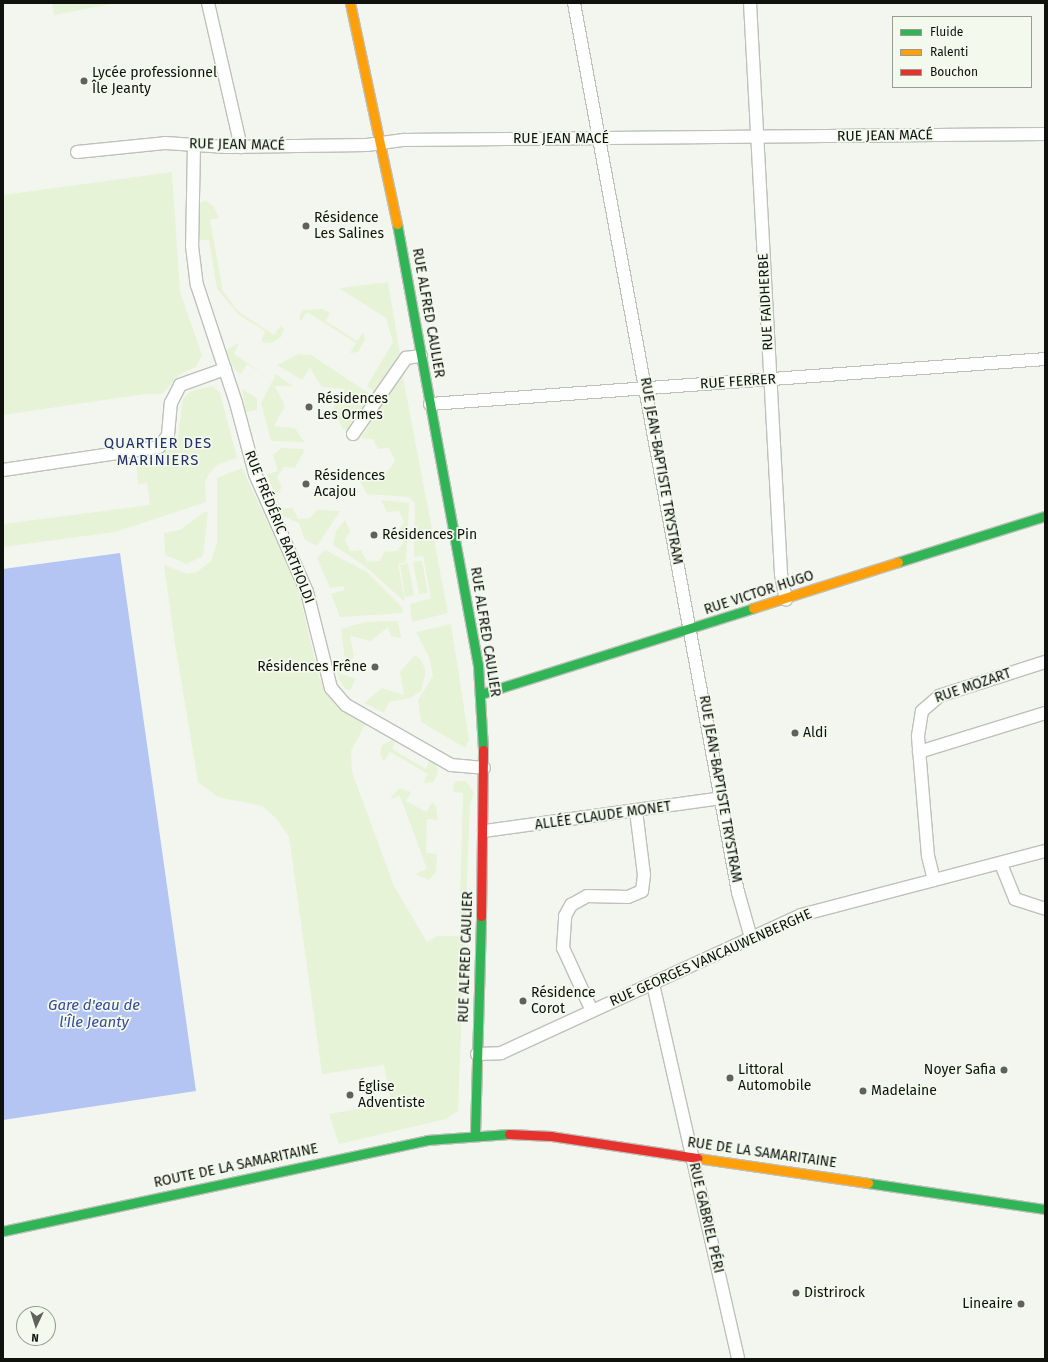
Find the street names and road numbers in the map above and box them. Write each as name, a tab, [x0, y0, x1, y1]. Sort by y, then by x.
street label: RUE JEAN MACÉ	[837, 127, 933, 145]
street label: RUE JEAN MACÉ	[513, 131, 609, 147]
street label: RUE JEAN MACÉ	[189, 136, 285, 154]
street label: RUE ALFRED CAULIER	[408, 247, 448, 379]
street label: RUE FAIDHERBE	[755, 253, 777, 351]
street label: RUE FERRER	[699, 371, 777, 393]
street label: RUE JEAN-BAPTISTE TRYSTRAM	[636, 376, 686, 566]
street label: RUE FRÉDÉRIC BARTHOLDI	[241, 448, 317, 606]
street label: RUE ALFRED CAULIER	[466, 566, 504, 698]
street label: RUE VICTOR HUGO	[702, 567, 816, 619]
street label: RUE MOZART	[933, 665, 1013, 707]
street label: RUE JEAN-BAPTISTE TRYSTRAM	[695, 694, 745, 884]
street label: ALLÉE CLAUDE MONET	[534, 798, 672, 834]
street label: RUE ALFRED CAULIER	[455, 891, 477, 1023]
street label: RUE GEORGES VANCAUWENBERGHE	[607, 906, 815, 1010]
street label: RUE DE LA SAMARITAINE	[686, 1134, 838, 1172]
street label: ROUTE DE LA SAMARITAINE	[152, 1140, 320, 1192]
street label: RUE GABRIEL PÉRI	[685, 1161, 727, 1275]

